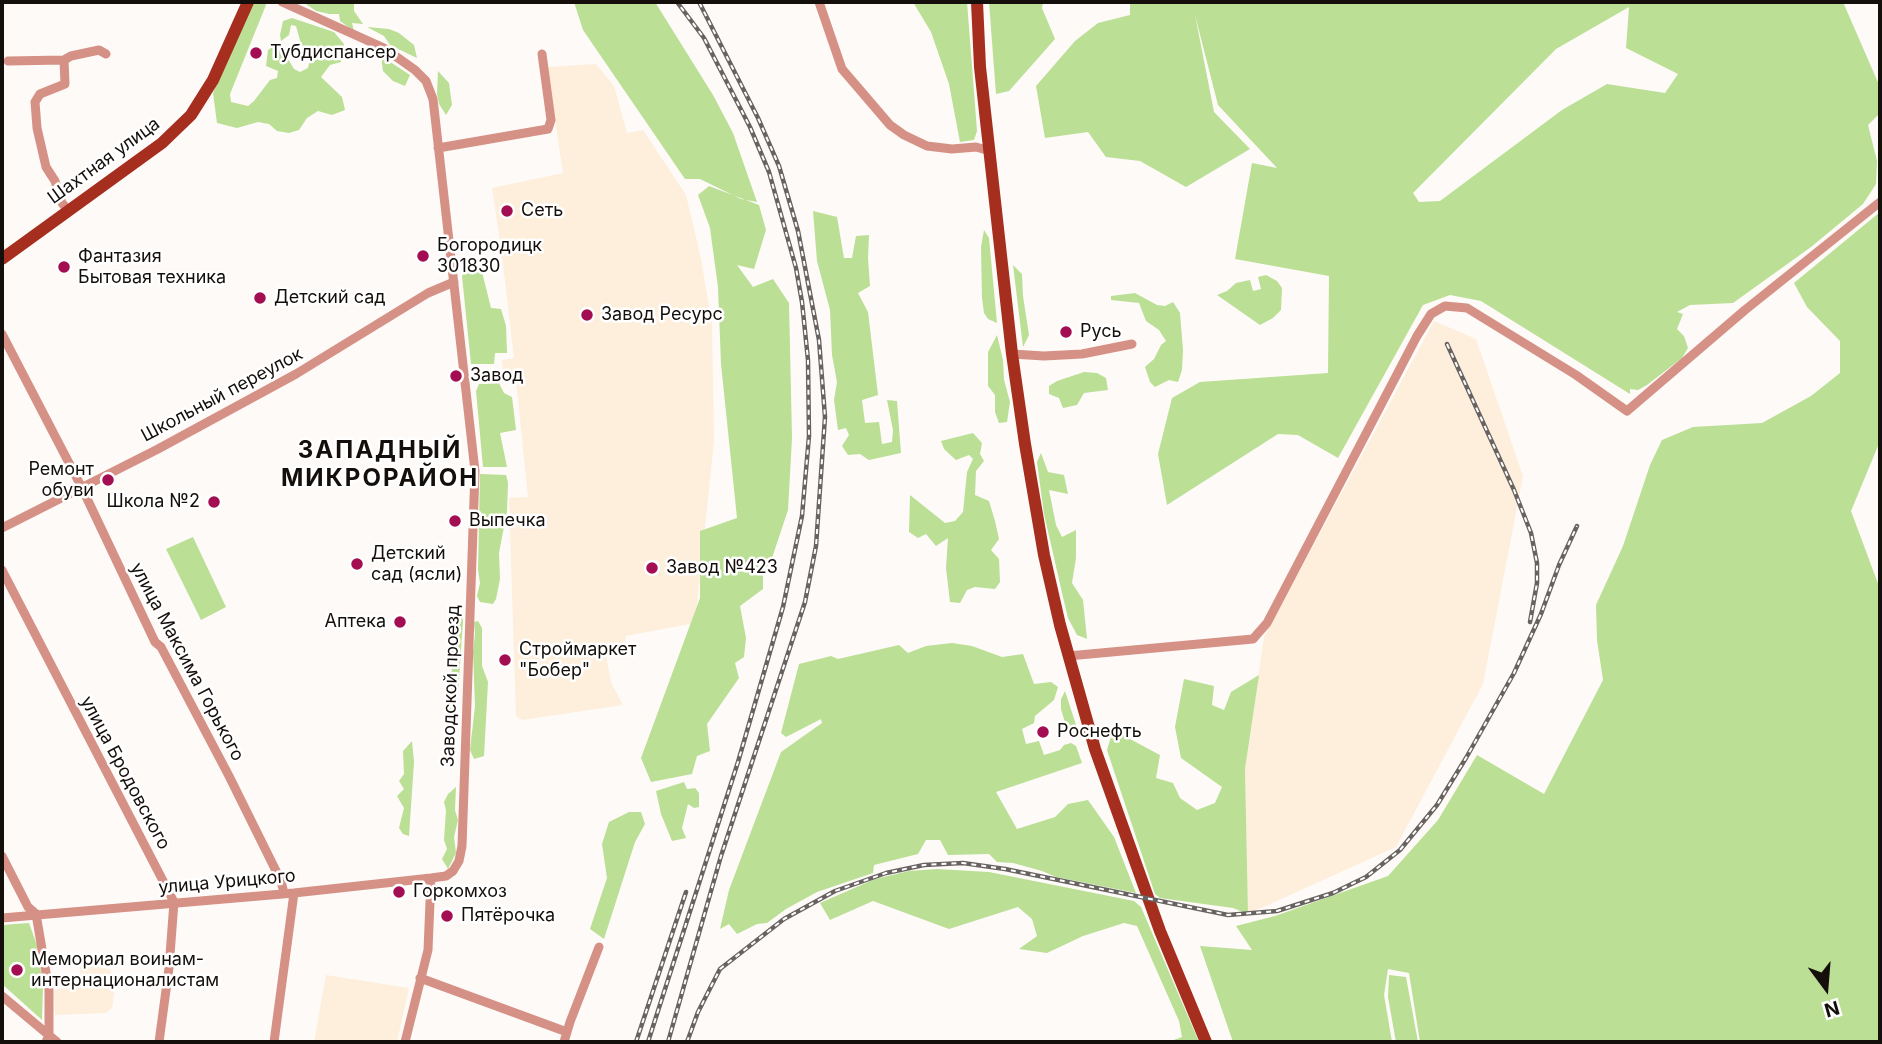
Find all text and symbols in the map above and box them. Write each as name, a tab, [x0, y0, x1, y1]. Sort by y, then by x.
place label: Тубдиспансер	[270, 42, 397, 64]
marker: Тубдиспансер	[248, 45, 264, 61]
street label: Шахтная улица	[44, 113, 164, 209]
place label: Сеть	[521, 200, 563, 222]
marker: Сеть	[499, 203, 515, 219]
place label: Богородицк 301830	[437, 235, 542, 278]
place label: Фантазия Бытовая техника	[78, 246, 226, 288]
marker: Богородицк 301830	[415, 248, 431, 264]
marker: Фантазия Бытовая техника	[56, 259, 72, 275]
place label: Детский сад	[274, 287, 386, 309]
marker: Детский сад	[252, 290, 268, 306]
place label: Завод Ресурс	[601, 304, 723, 326]
marker: Завод Ресурс	[579, 307, 595, 323]
place label: Русь	[1080, 321, 1122, 343]
marker: Русь	[1058, 324, 1074, 340]
street label: Школьный переулок	[138, 343, 306, 447]
place label: Завод	[470, 365, 523, 387]
marker: Завод	[448, 368, 464, 384]
district label: ЗАПАДНЫЙ МИКРОРАЙОН	[282, 437, 478, 493]
place label: Ремонт обуви	[28, 459, 94, 502]
marker: Ремонт обуви	[100, 472, 116, 488]
place label: Школа №2	[106, 491, 200, 513]
marker: Школа №2	[206, 494, 222, 510]
place label: Выпечка	[469, 510, 546, 532]
marker: Выпечка	[447, 513, 463, 529]
place label: Детский сад (ясли)	[371, 543, 462, 586]
marker: Детский сад (ясли)	[349, 556, 365, 572]
place label: Завод №423	[666, 557, 778, 579]
street label: улица Максима Горького	[126, 559, 248, 765]
marker: Завод №423	[644, 560, 660, 576]
street label: Заводской проезд	[437, 604, 465, 768]
place label: Аптека	[325, 611, 386, 633]
marker: Аптека	[392, 614, 408, 630]
place label: Строймаркет "Бобер"	[519, 639, 636, 682]
marker: Строймаркет "Бобер"	[497, 652, 513, 668]
street label: улица Бродовского	[75, 693, 175, 853]
place label: Роснефть	[1057, 721, 1142, 743]
marker: Роснефть	[1035, 724, 1051, 740]
street label: улица Урицкого	[157, 865, 297, 899]
place label: Горкомхоз	[413, 881, 507, 903]
marker: Горкомхоз	[391, 884, 407, 900]
place label: Пятёрочка	[461, 905, 555, 927]
marker: Пятёрочка	[439, 908, 455, 924]
place label: Мемориал воинам- интернационалистам	[31, 949, 219, 992]
north arrow	[1791, 953, 1861, 1023]
marker: Мемориал воинам- интернационалистам	[9, 962, 25, 978]
text: N	[1822, 996, 1842, 1022]

